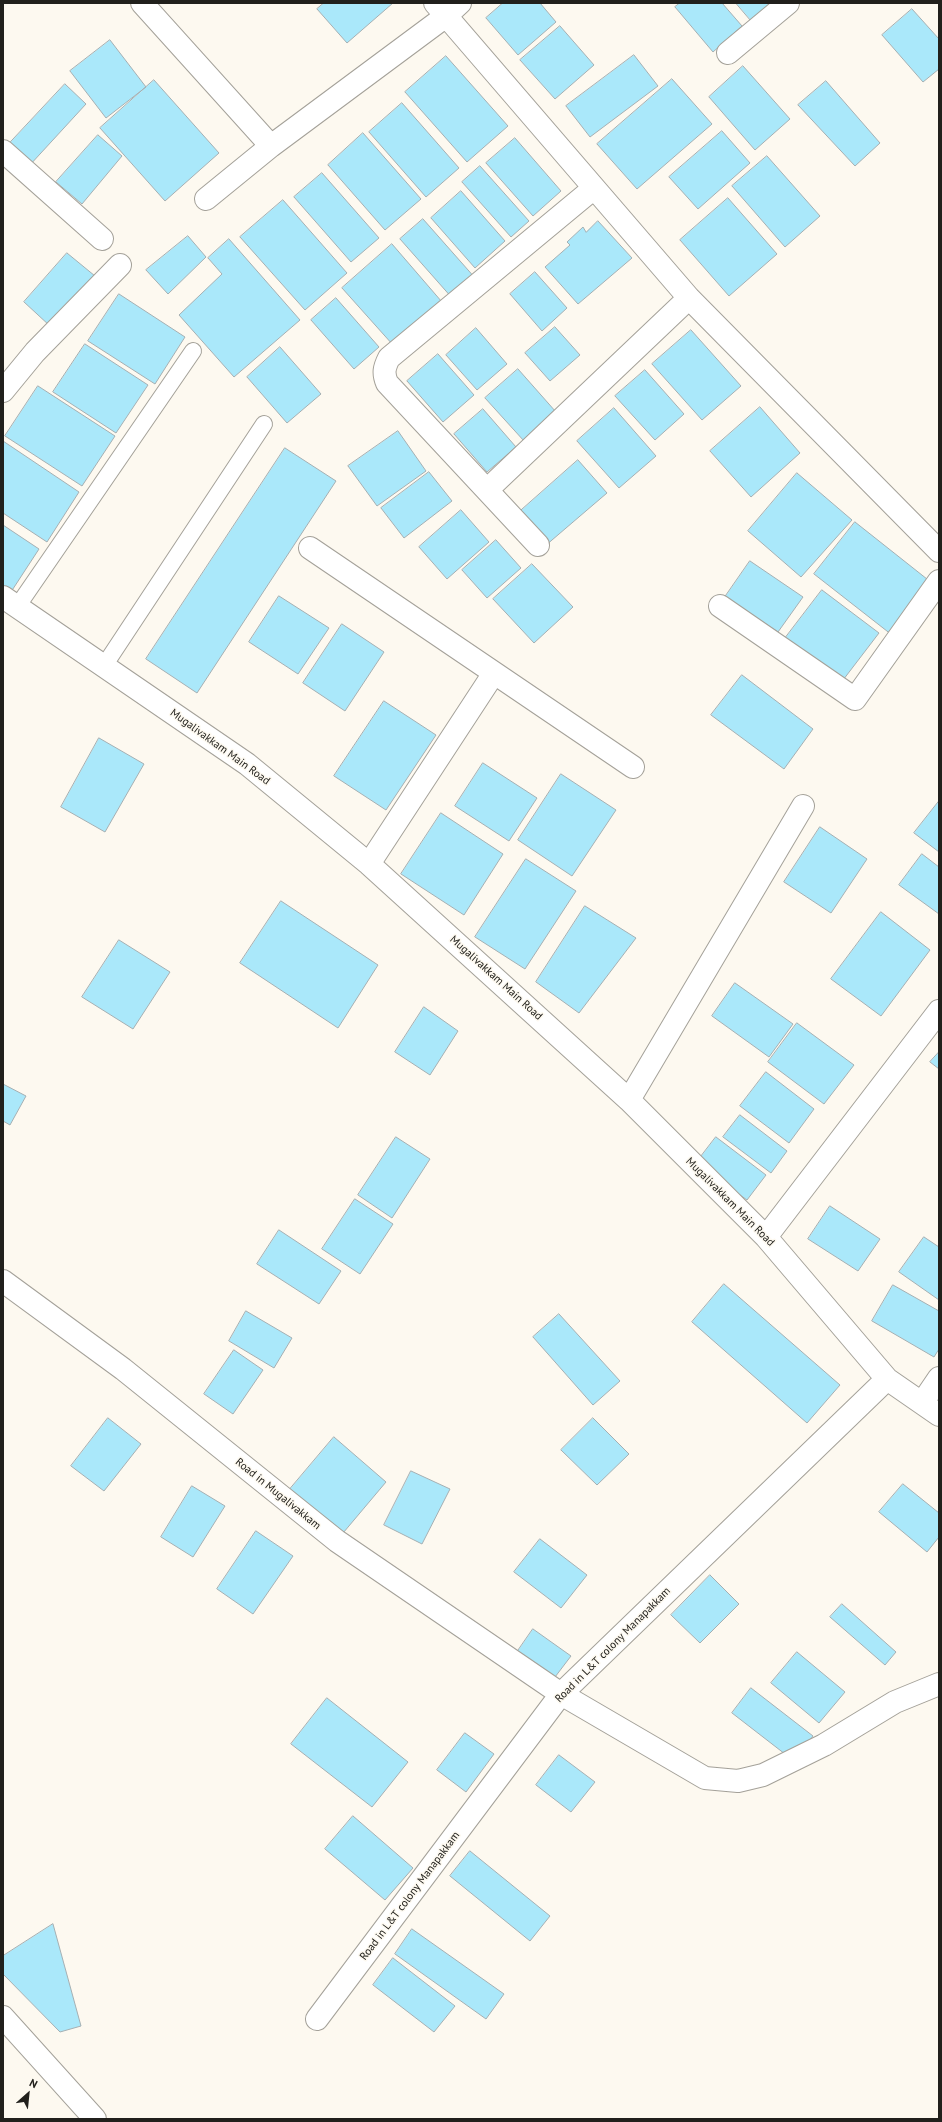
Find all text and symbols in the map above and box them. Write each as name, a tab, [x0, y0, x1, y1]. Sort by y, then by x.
street label: Mugalivakkam Main Road	[168, 706, 272, 788]
street label: Mugalivakkam Main Road	[447, 933, 545, 1023]
street label: Mugalivakkam Main Road	[683, 1155, 777, 1249]
street label: Road in Mugalivakkam	[233, 1456, 323, 1532]
street label: Road in L&T colony Manapakkam	[553, 1585, 673, 1705]
street label: Road in L&T colony Manapakkam	[357, 1829, 463, 1963]
north arrow	[8, 2074, 48, 2114]
text: N	[27, 2075, 40, 2091]

